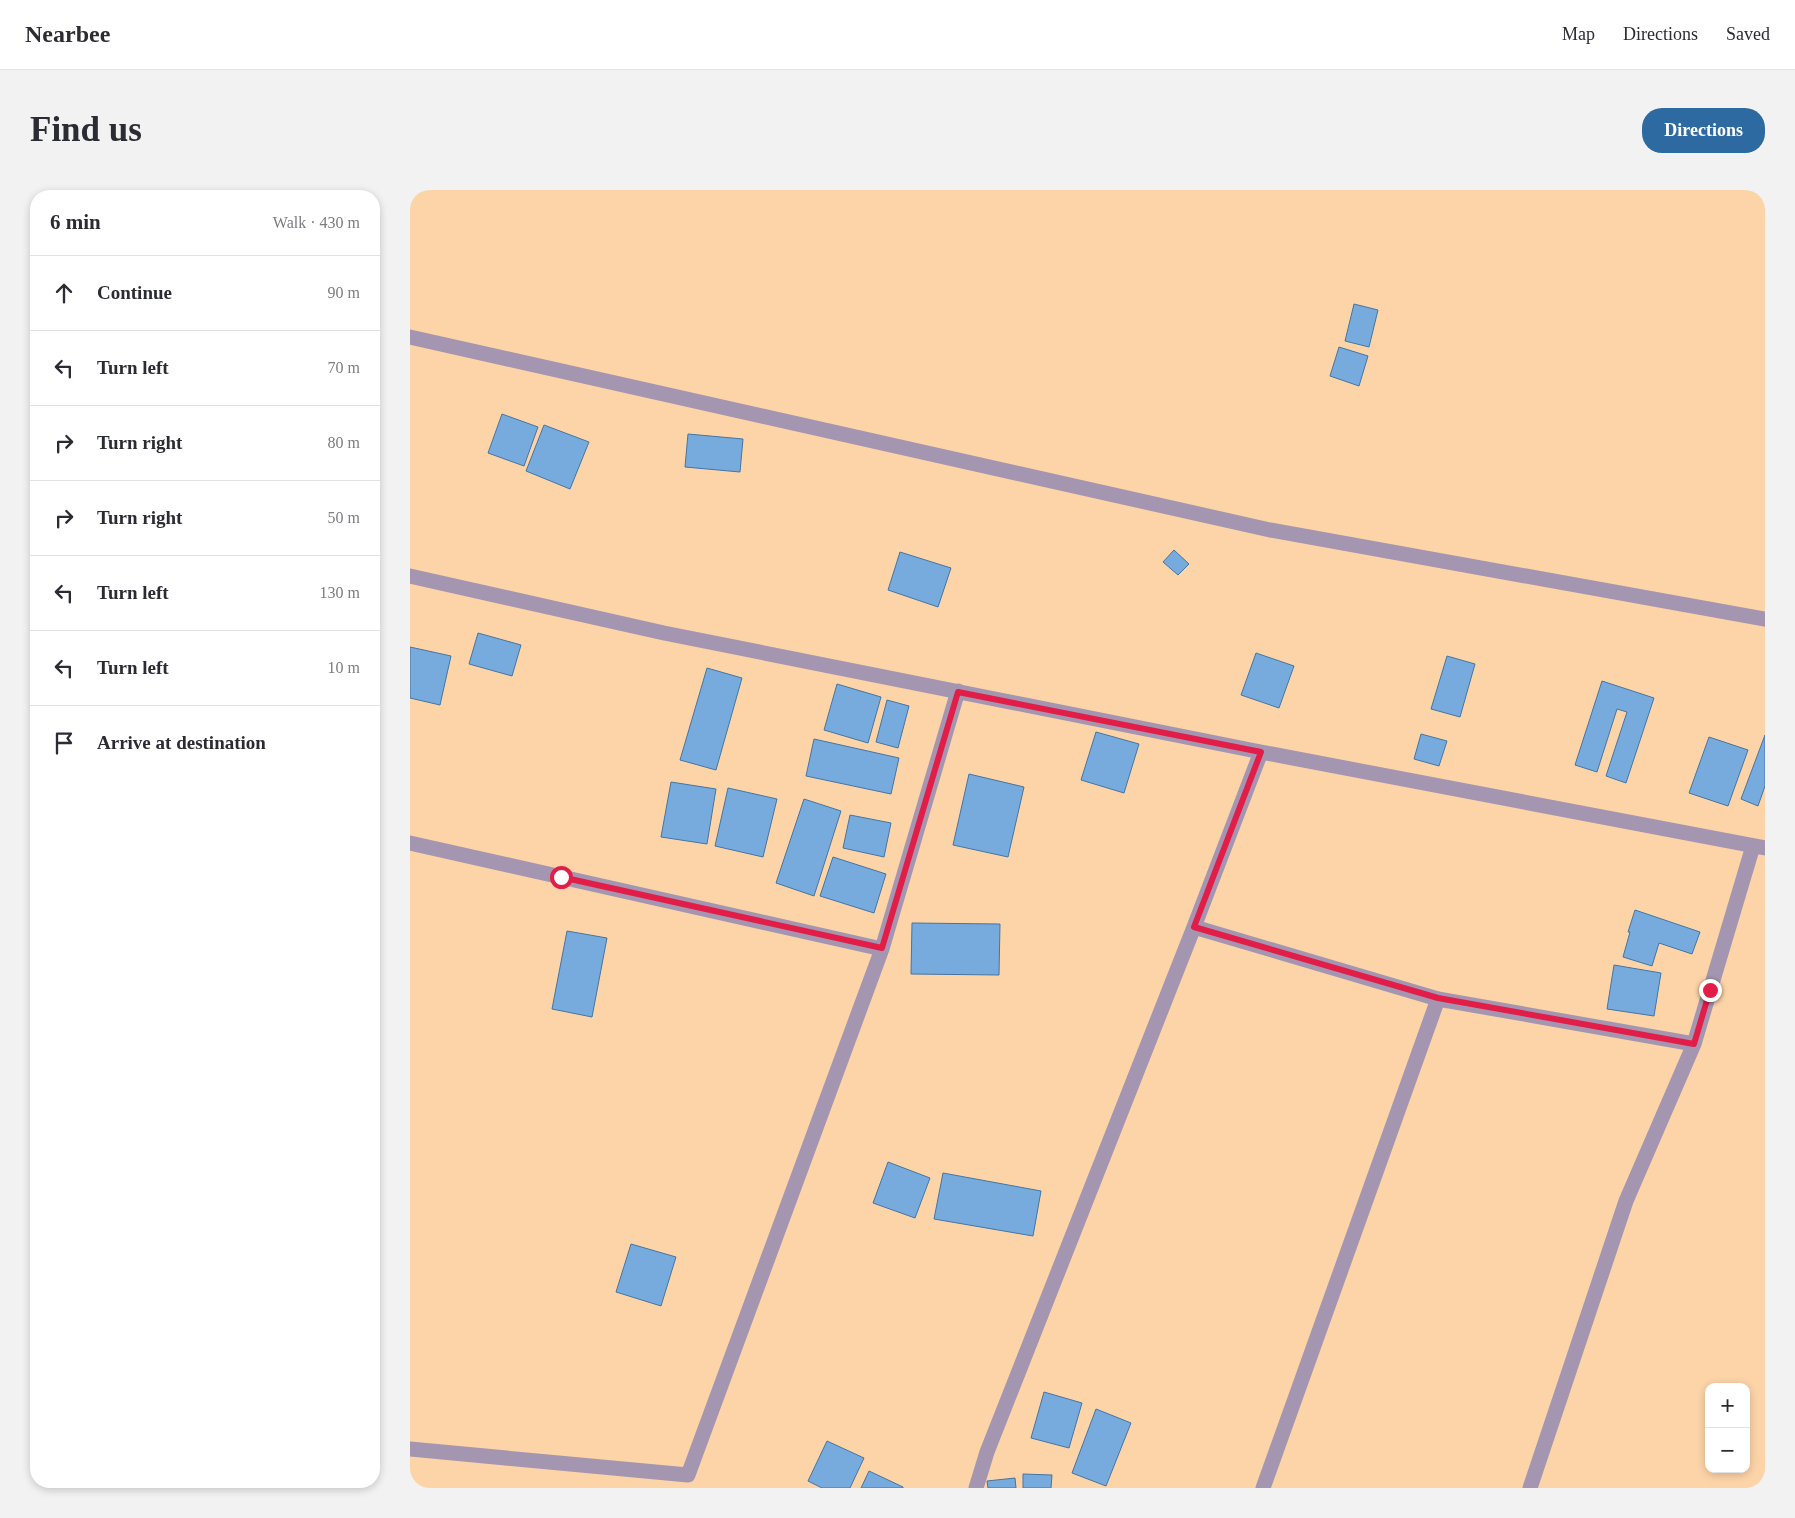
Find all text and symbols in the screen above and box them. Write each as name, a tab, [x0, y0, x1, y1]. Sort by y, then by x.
text: Nearbee	[25, 21, 110, 47]
text: Map	[1562, 24, 1595, 44]
text: Directions	[1623, 24, 1698, 44]
text: Saved	[1726, 24, 1770, 44]
button: Directions	[1642, 108, 1765, 153]
text: Find us	[30, 110, 142, 149]
text: 6 min	[50, 210, 101, 234]
text: Walk · 430 m	[273, 214, 360, 231]
icon: ahead	[50, 279, 78, 307]
text: Continue	[97, 282, 172, 303]
text: 90 m	[328, 284, 360, 301]
icon: left	[50, 354, 78, 382]
text: Turn left	[97, 357, 169, 378]
text: 70 m	[328, 359, 360, 376]
icon: right	[50, 429, 78, 457]
text: Turn right	[97, 432, 182, 453]
text: 80 m	[328, 434, 360, 451]
icon: right	[50, 504, 78, 532]
text: Turn right	[97, 507, 182, 528]
text: 50 m	[328, 509, 360, 526]
icon: left	[50, 579, 78, 607]
text: Turn left	[97, 582, 169, 603]
text: 130 m	[320, 584, 360, 601]
icon: left	[50, 654, 78, 682]
text: Turn left	[97, 657, 169, 678]
text: 10 m	[328, 659, 360, 676]
icon: arrive	[50, 729, 78, 757]
text: Arrive at destination	[97, 732, 266, 753]
route start	[550, 866, 573, 889]
route end	[1699, 979, 1722, 1002]
map controls	[1705, 1383, 1750, 1473]
button: +	[1705, 1383, 1750, 1428]
button: −	[1705, 1428, 1750, 1473]

